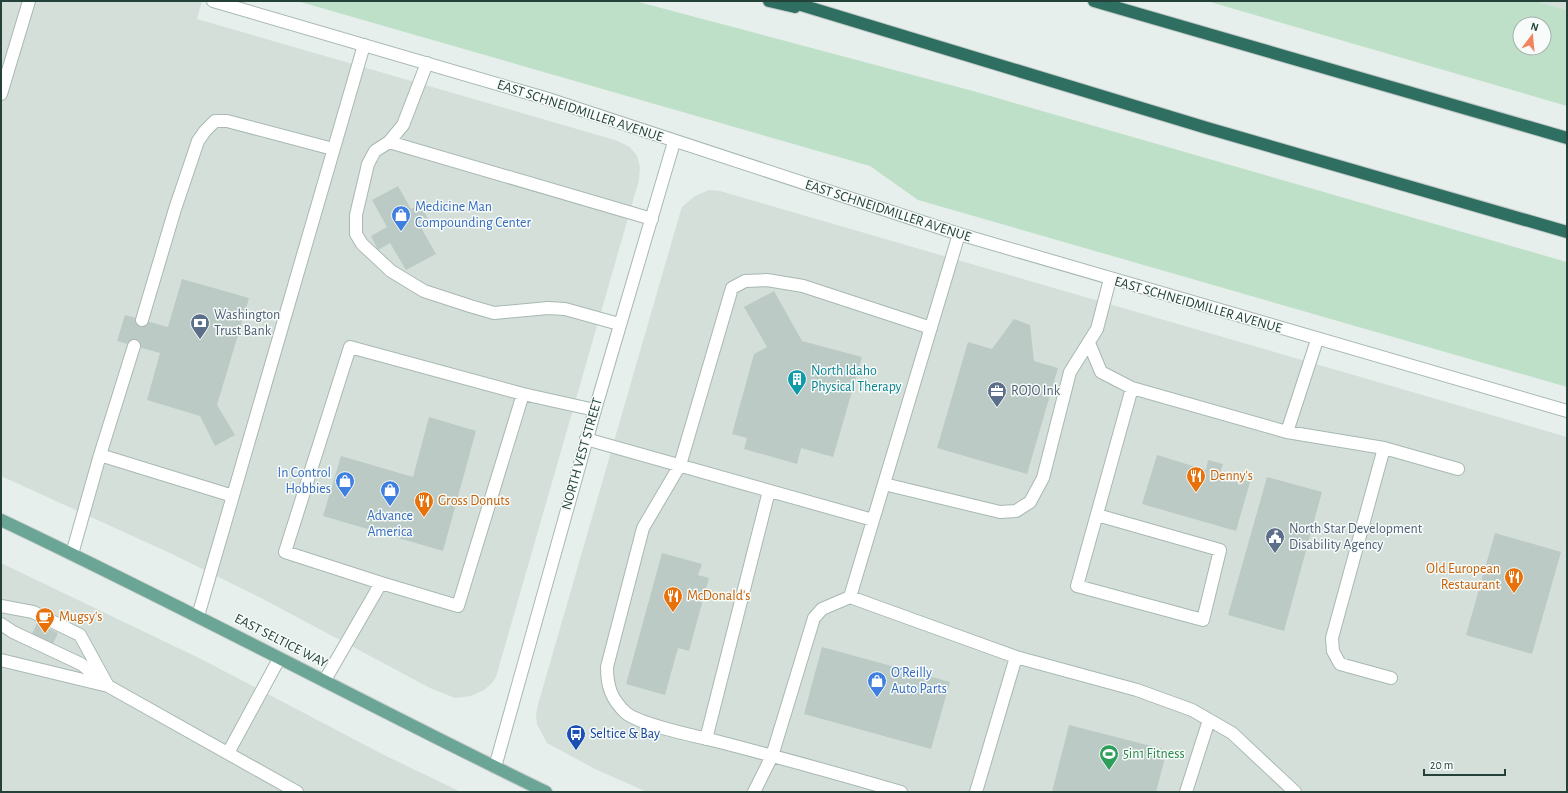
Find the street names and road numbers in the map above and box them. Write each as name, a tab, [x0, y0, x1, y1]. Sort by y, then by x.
street label: EAST SCHNEIDMILLER AVENUE	[495, 77, 665, 145]
street label: EAST SCHNEIDMILLER AVENUE	[803, 177, 973, 245]
street label: EAST SCHNEIDMILLER AVENUE	[1113, 274, 1284, 336]
street label: NORTH VEST STREET	[559, 396, 605, 512]
street label: EAST SELTICE WAY	[232, 611, 330, 671]

